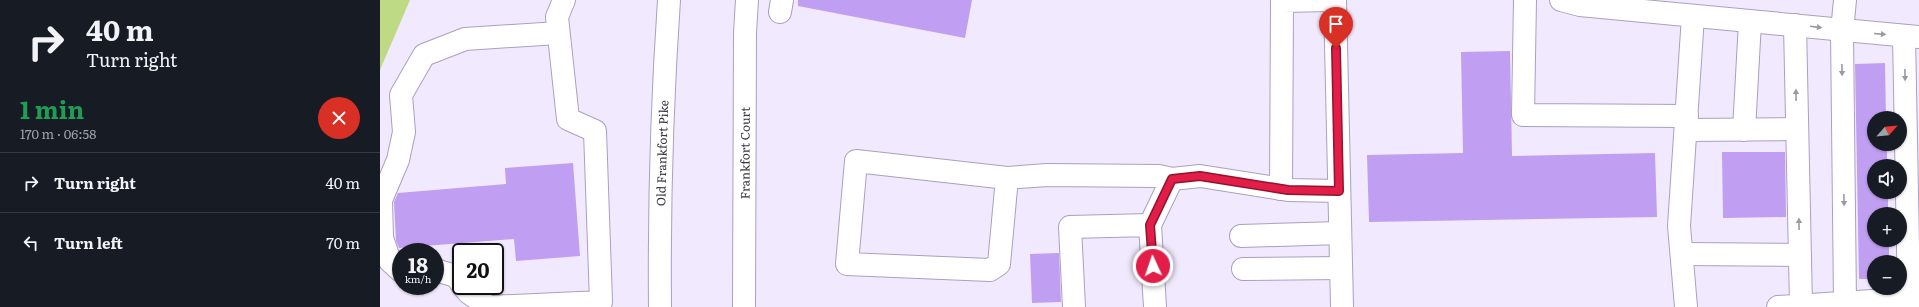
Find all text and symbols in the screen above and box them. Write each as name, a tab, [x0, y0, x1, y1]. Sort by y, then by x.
pin	[1319, 7.0, 1353, 48]
text: 40 m	[86, 8, 154, 50]
icon: arrive	[1325, 13, 1347, 35]
icon: right	[20, 16, 72, 68]
one-way arrow	[1810, 24, 1822, 31]
one-way arrow	[1874, 31, 1886, 37]
text: Turn right	[86, 46, 177, 73]
one-way arrow	[1839, 64, 1845, 77]
one-way arrow	[1902, 69, 1908, 82]
one-way arrow	[1793, 89, 1800, 101]
text: 1 min	[20, 91, 84, 126]
button: close	[318, 97, 360, 139]
street label: Old Frankfort Pike	[651, 100, 672, 206]
street label: Frankfort Court	[735, 107, 754, 199]
north arrow	[1867, 111, 1907, 151]
map controls	[1867, 111, 1907, 295]
text: 170 m · 06:58	[20, 124, 96, 143]
button: sound	[1867, 159, 1907, 199]
text: Turn right	[54, 171, 136, 194]
text: 40 m	[326, 171, 360, 194]
icon: right	[20, 172, 42, 194]
one-way arrow	[1841, 194, 1847, 207]
button: +	[1867, 207, 1907, 247]
one-way arrow	[1796, 217, 1802, 230]
text: Turn left	[54, 231, 123, 254]
text: 70 m	[326, 231, 360, 254]
icon: left	[20, 232, 42, 254]
speed limit sign: 20	[452, 243, 504, 295]
position arrow	[1132, 245, 1174, 287]
text: 18	[408, 249, 428, 279]
button: −	[1867, 255, 1907, 295]
text: km/h	[405, 271, 431, 286]

